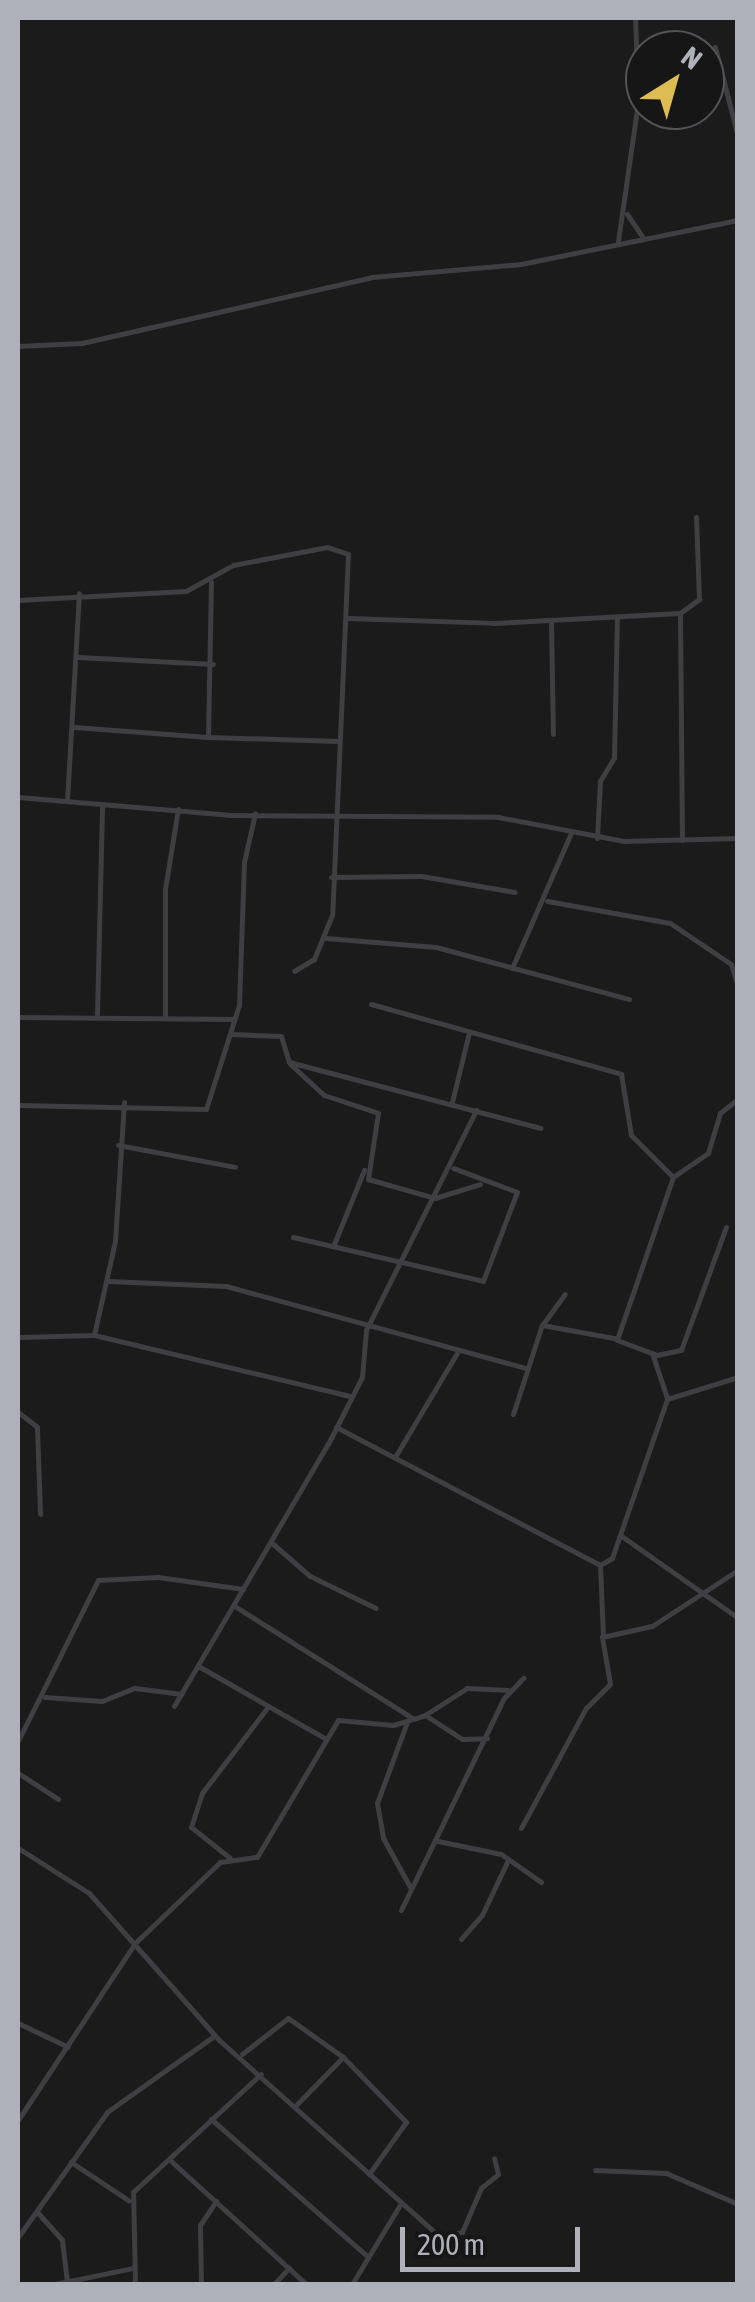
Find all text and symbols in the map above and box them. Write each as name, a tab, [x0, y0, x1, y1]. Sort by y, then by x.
north arrow	[625, 30, 725, 130]
text: N	[676, 40, 708, 75]
scale bar	[405, 2207, 585, 2269]
text: 200 m	[417, 2227, 485, 2261]

